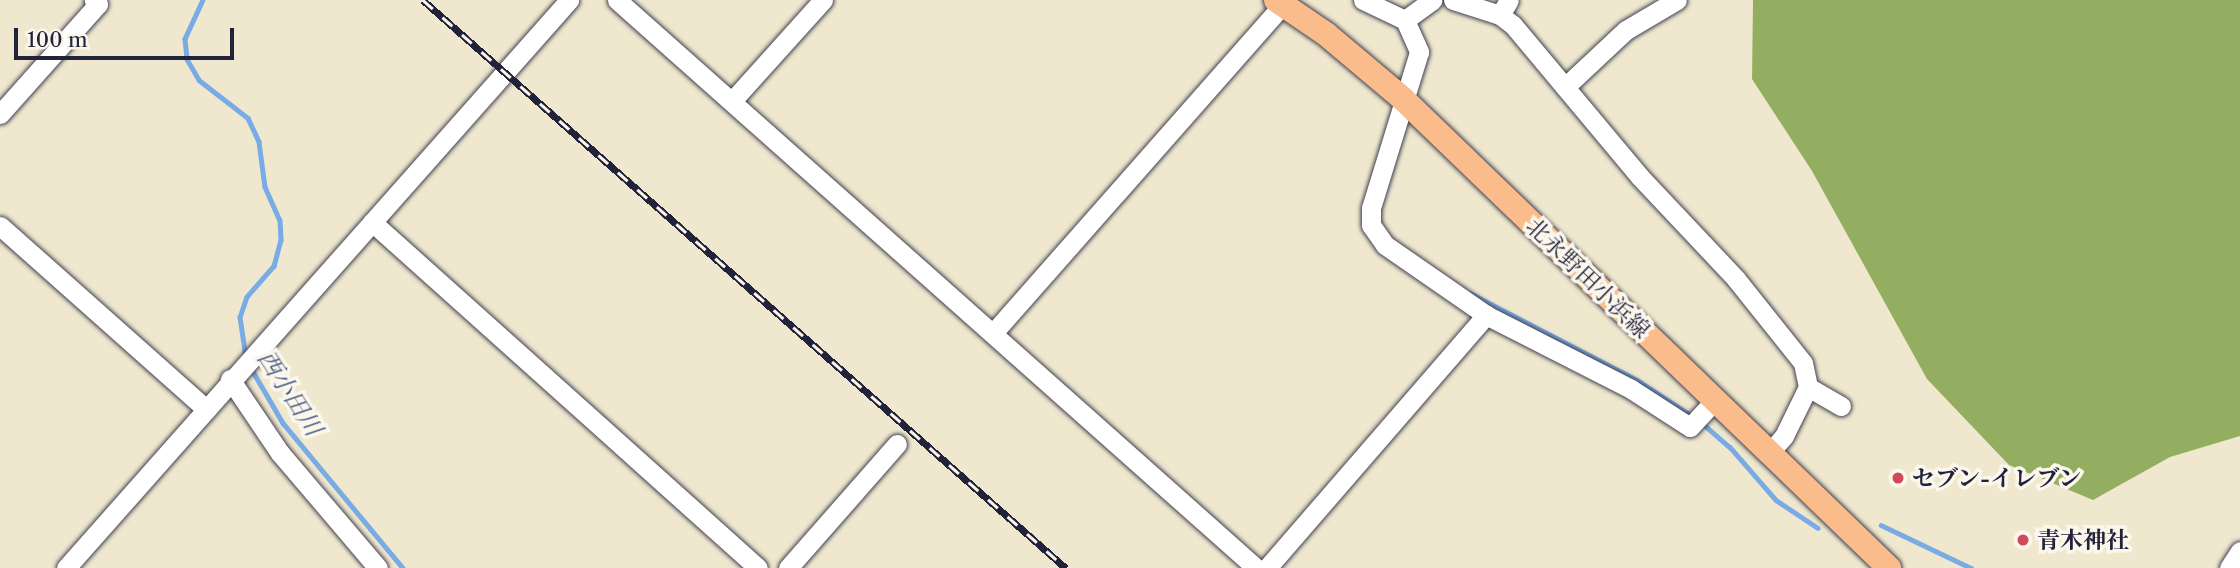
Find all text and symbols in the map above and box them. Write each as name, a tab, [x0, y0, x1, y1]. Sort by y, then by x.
scale bar	[18, 14, 238, 58]
text: 100 m	[27, 27, 88, 52]
street label: 北永野田小浜線	[1521, 212, 1655, 344]
water label: 西小田川	[252, 345, 328, 441]
place label: セブン-イレブン	[1912, 464, 2083, 492]
marker: セブン-イレブン	[1890, 470, 1906, 486]
place label: 青木神社	[2037, 526, 2129, 554]
marker: 青木神社	[2015, 532, 2031, 548]

